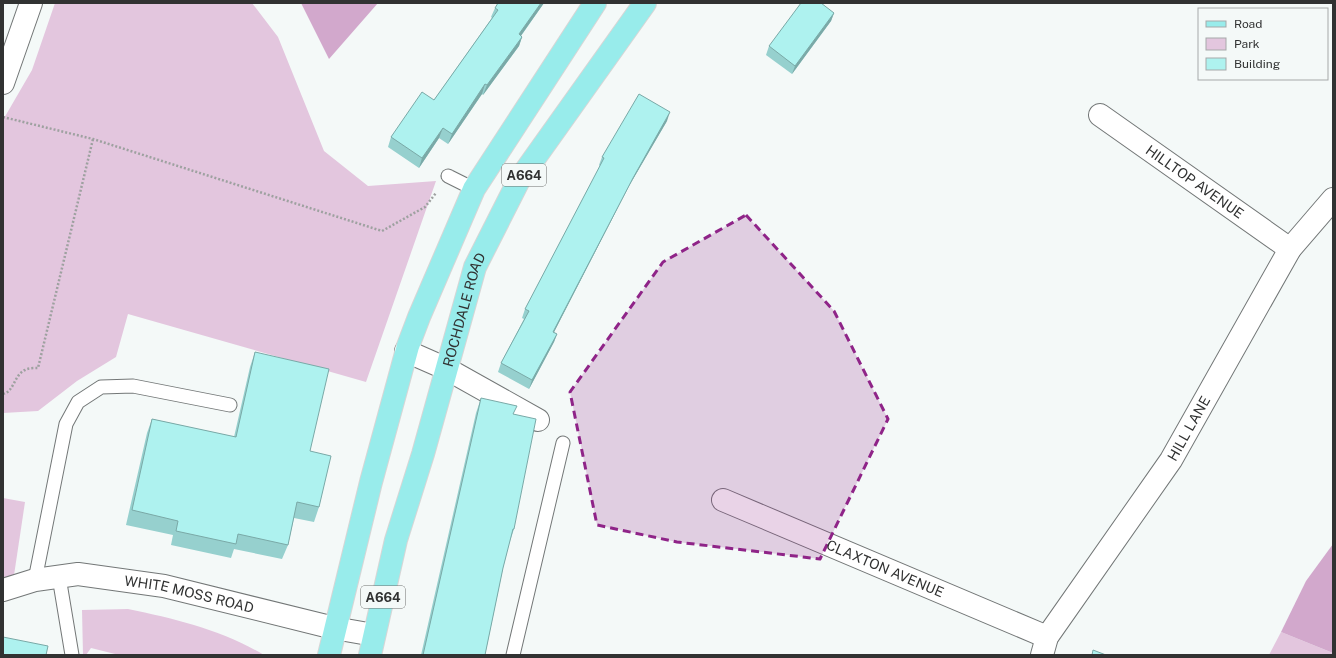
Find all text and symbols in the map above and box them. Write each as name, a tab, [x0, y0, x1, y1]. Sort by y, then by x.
legend	[1198, 8, 1328, 80]
text: Road	[1234, 17, 1262, 31]
text: Park	[1234, 37, 1260, 51]
text: Building	[1234, 57, 1280, 71]
street label: HILLTOP AVENUE	[1143, 142, 1247, 222]
road number: A664	[502, 164, 546, 186]
street label: ROCHDALE ROAD	[440, 250, 489, 369]
street label: HILL LANE	[1164, 393, 1213, 464]
street label: CLAXTON AVENUE	[824, 537, 946, 600]
street label: WHITE MOSS ROAD	[123, 573, 256, 616]
road number: A664	[361, 586, 405, 608]

